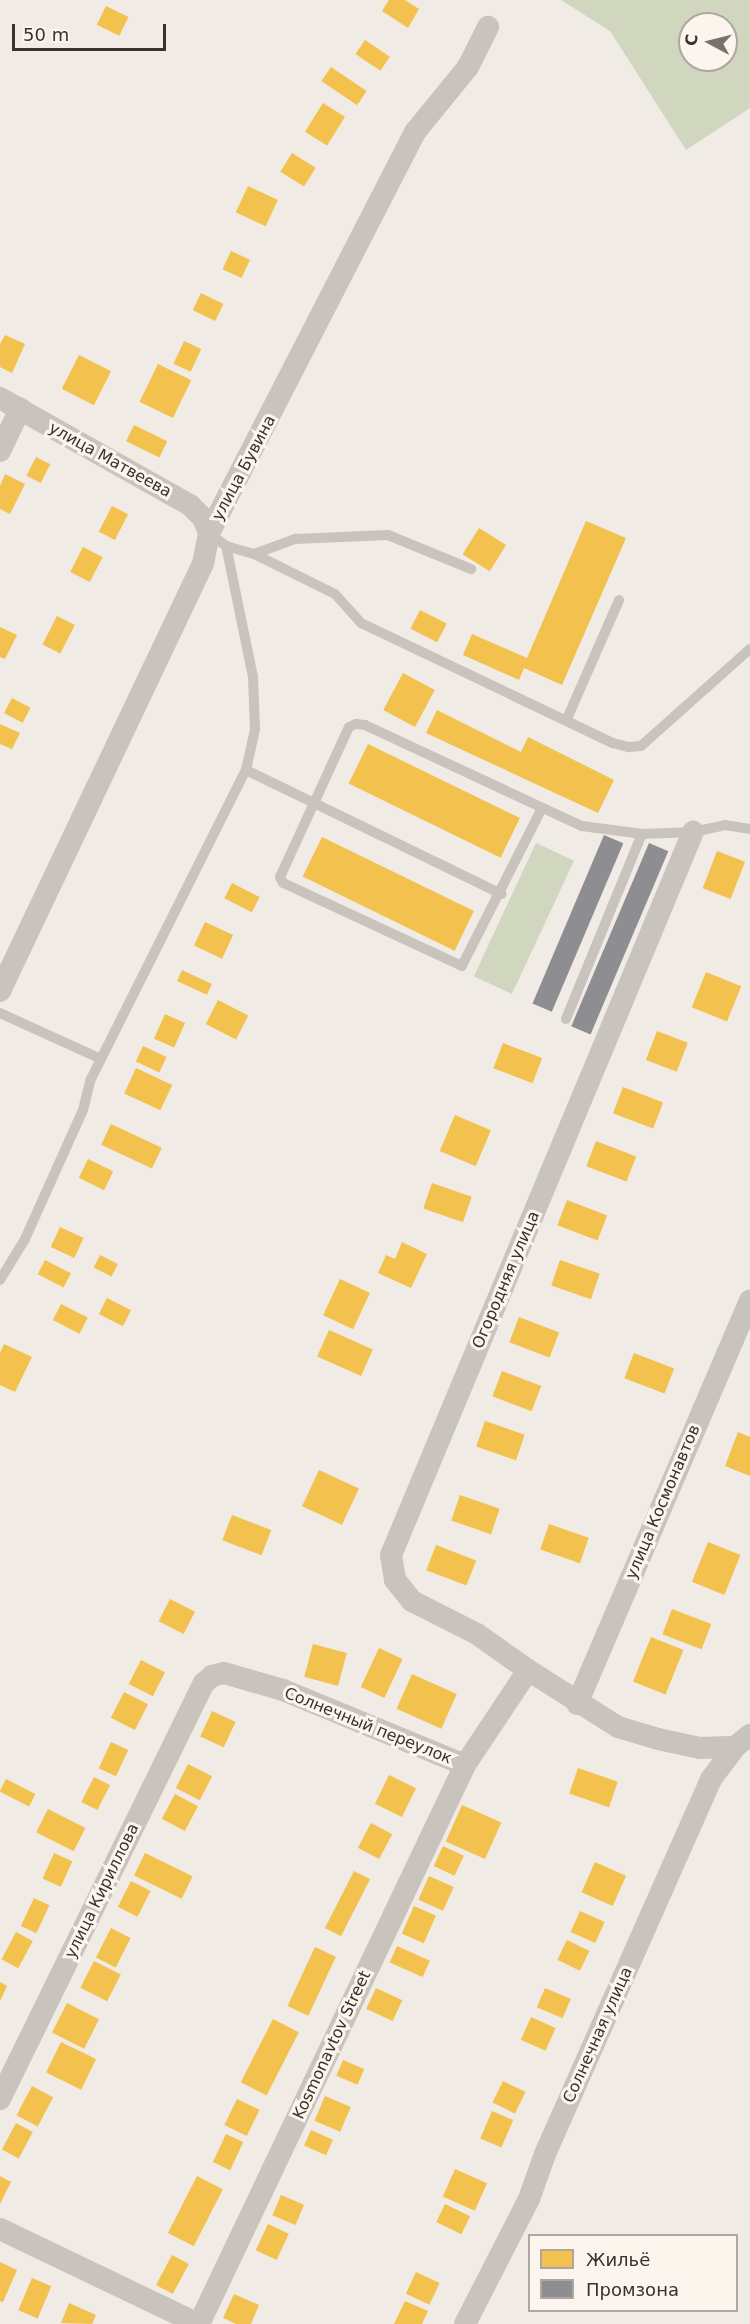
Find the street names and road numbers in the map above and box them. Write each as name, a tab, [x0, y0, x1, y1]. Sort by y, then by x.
street label: улица Бувина	[208, 412, 280, 524]
street label: улица Матвеева	[45, 418, 175, 502]
street label: Огородняя улица	[468, 1208, 544, 1352]
street label: улица Космонавтов	[622, 1422, 704, 1582]
street label: Солнечный переулок	[281, 1684, 455, 1768]
street label: улица Кириллова	[61, 1820, 143, 1962]
street label: Солнечная улица	[559, 1964, 637, 2106]
street label: Kosmonavtov Street	[289, 1968, 375, 2122]

